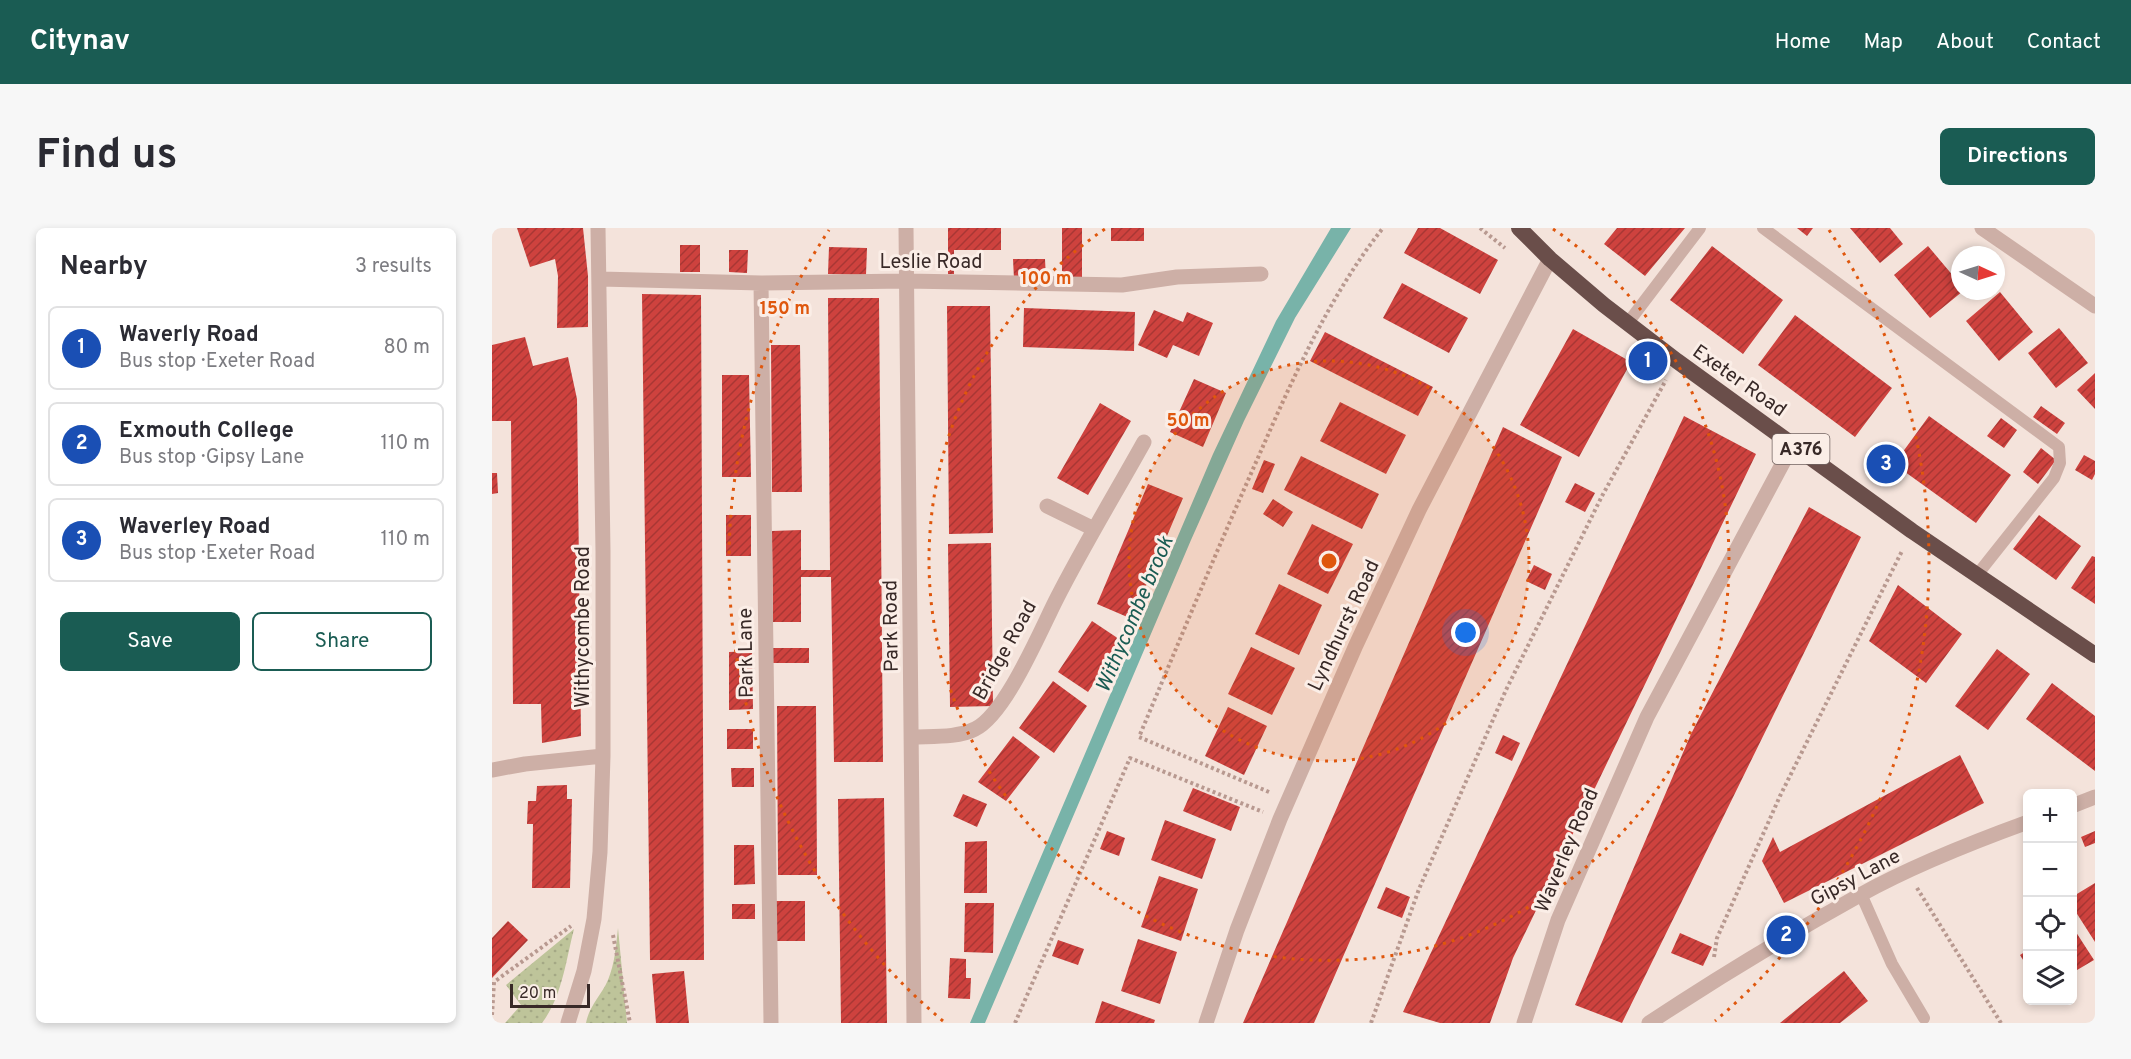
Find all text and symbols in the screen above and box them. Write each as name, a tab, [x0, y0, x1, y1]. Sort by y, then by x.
text: Citynav	[30, 24, 130, 60]
text: Home	[1775, 29, 1831, 56]
text: Map	[1864, 29, 1903, 56]
text: About	[1936, 29, 1994, 56]
text: Contact	[2027, 29, 2101, 56]
button: Directions	[1940, 128, 2095, 185]
text: Find us	[36, 130, 177, 183]
north arrow	[1951, 246, 2005, 300]
street label: Leslie Road	[879, 250, 983, 276]
text: Nearby	[60, 251, 148, 284]
text: 3 results	[355, 254, 432, 280]
text: 100 m	[1020, 268, 1072, 291]
text: 150 m	[760, 298, 810, 321]
text: Waverly Road	[119, 322, 259, 349]
text: 1	[78, 335, 86, 361]
text: 80 m	[384, 335, 430, 361]
pin: 1	[1628, 338, 1668, 384]
street label: Exeter Road	[1687, 340, 1791, 424]
text: Bus stop · Exeter Road	[119, 349, 315, 375]
text: 50 m	[1166, 410, 1210, 433]
text: Exmouth College	[119, 418, 294, 445]
text: 2	[75, 431, 88, 457]
text: 110 m	[381, 431, 430, 457]
road number: A376	[1772, 434, 1830, 464]
pin: 3	[1866, 442, 1906, 486]
text: Bus stop · Gipsy Lane	[119, 445, 304, 471]
text: Waverley Road	[119, 514, 271, 541]
text: 3	[76, 527, 88, 553]
text: 110 m	[381, 527, 430, 553]
water label: Withycombe brook	[1090, 532, 1181, 697]
text: Bus stop · Exeter Road	[119, 541, 315, 567]
street label: Withycombe Road	[571, 546, 597, 708]
centre of rings	[1319, 551, 1339, 571]
street label: Lyndhurst Road	[1303, 556, 1387, 696]
street label: Park Road	[878, 580, 906, 672]
street label: Bridge Road	[968, 597, 1044, 705]
street label: Park Lane	[733, 608, 761, 698]
button: Save	[60, 612, 240, 671]
button: Share	[252, 612, 432, 671]
your location	[1451, 618, 1480, 647]
street label: Waverley Road	[1530, 785, 1606, 917]
map controls	[2023, 789, 2077, 1005]
button: +	[2023, 789, 2077, 843]
button: −	[2023, 843, 2077, 897]
street label: Gipsy Lane	[1806, 844, 1906, 913]
button: locate	[2023, 897, 2077, 951]
pin: 2	[1766, 912, 1806, 958]
button: layers	[2023, 951, 2077, 1005]
scale bar	[510, 981, 590, 1008]
text: 20 m	[519, 984, 556, 1004]

